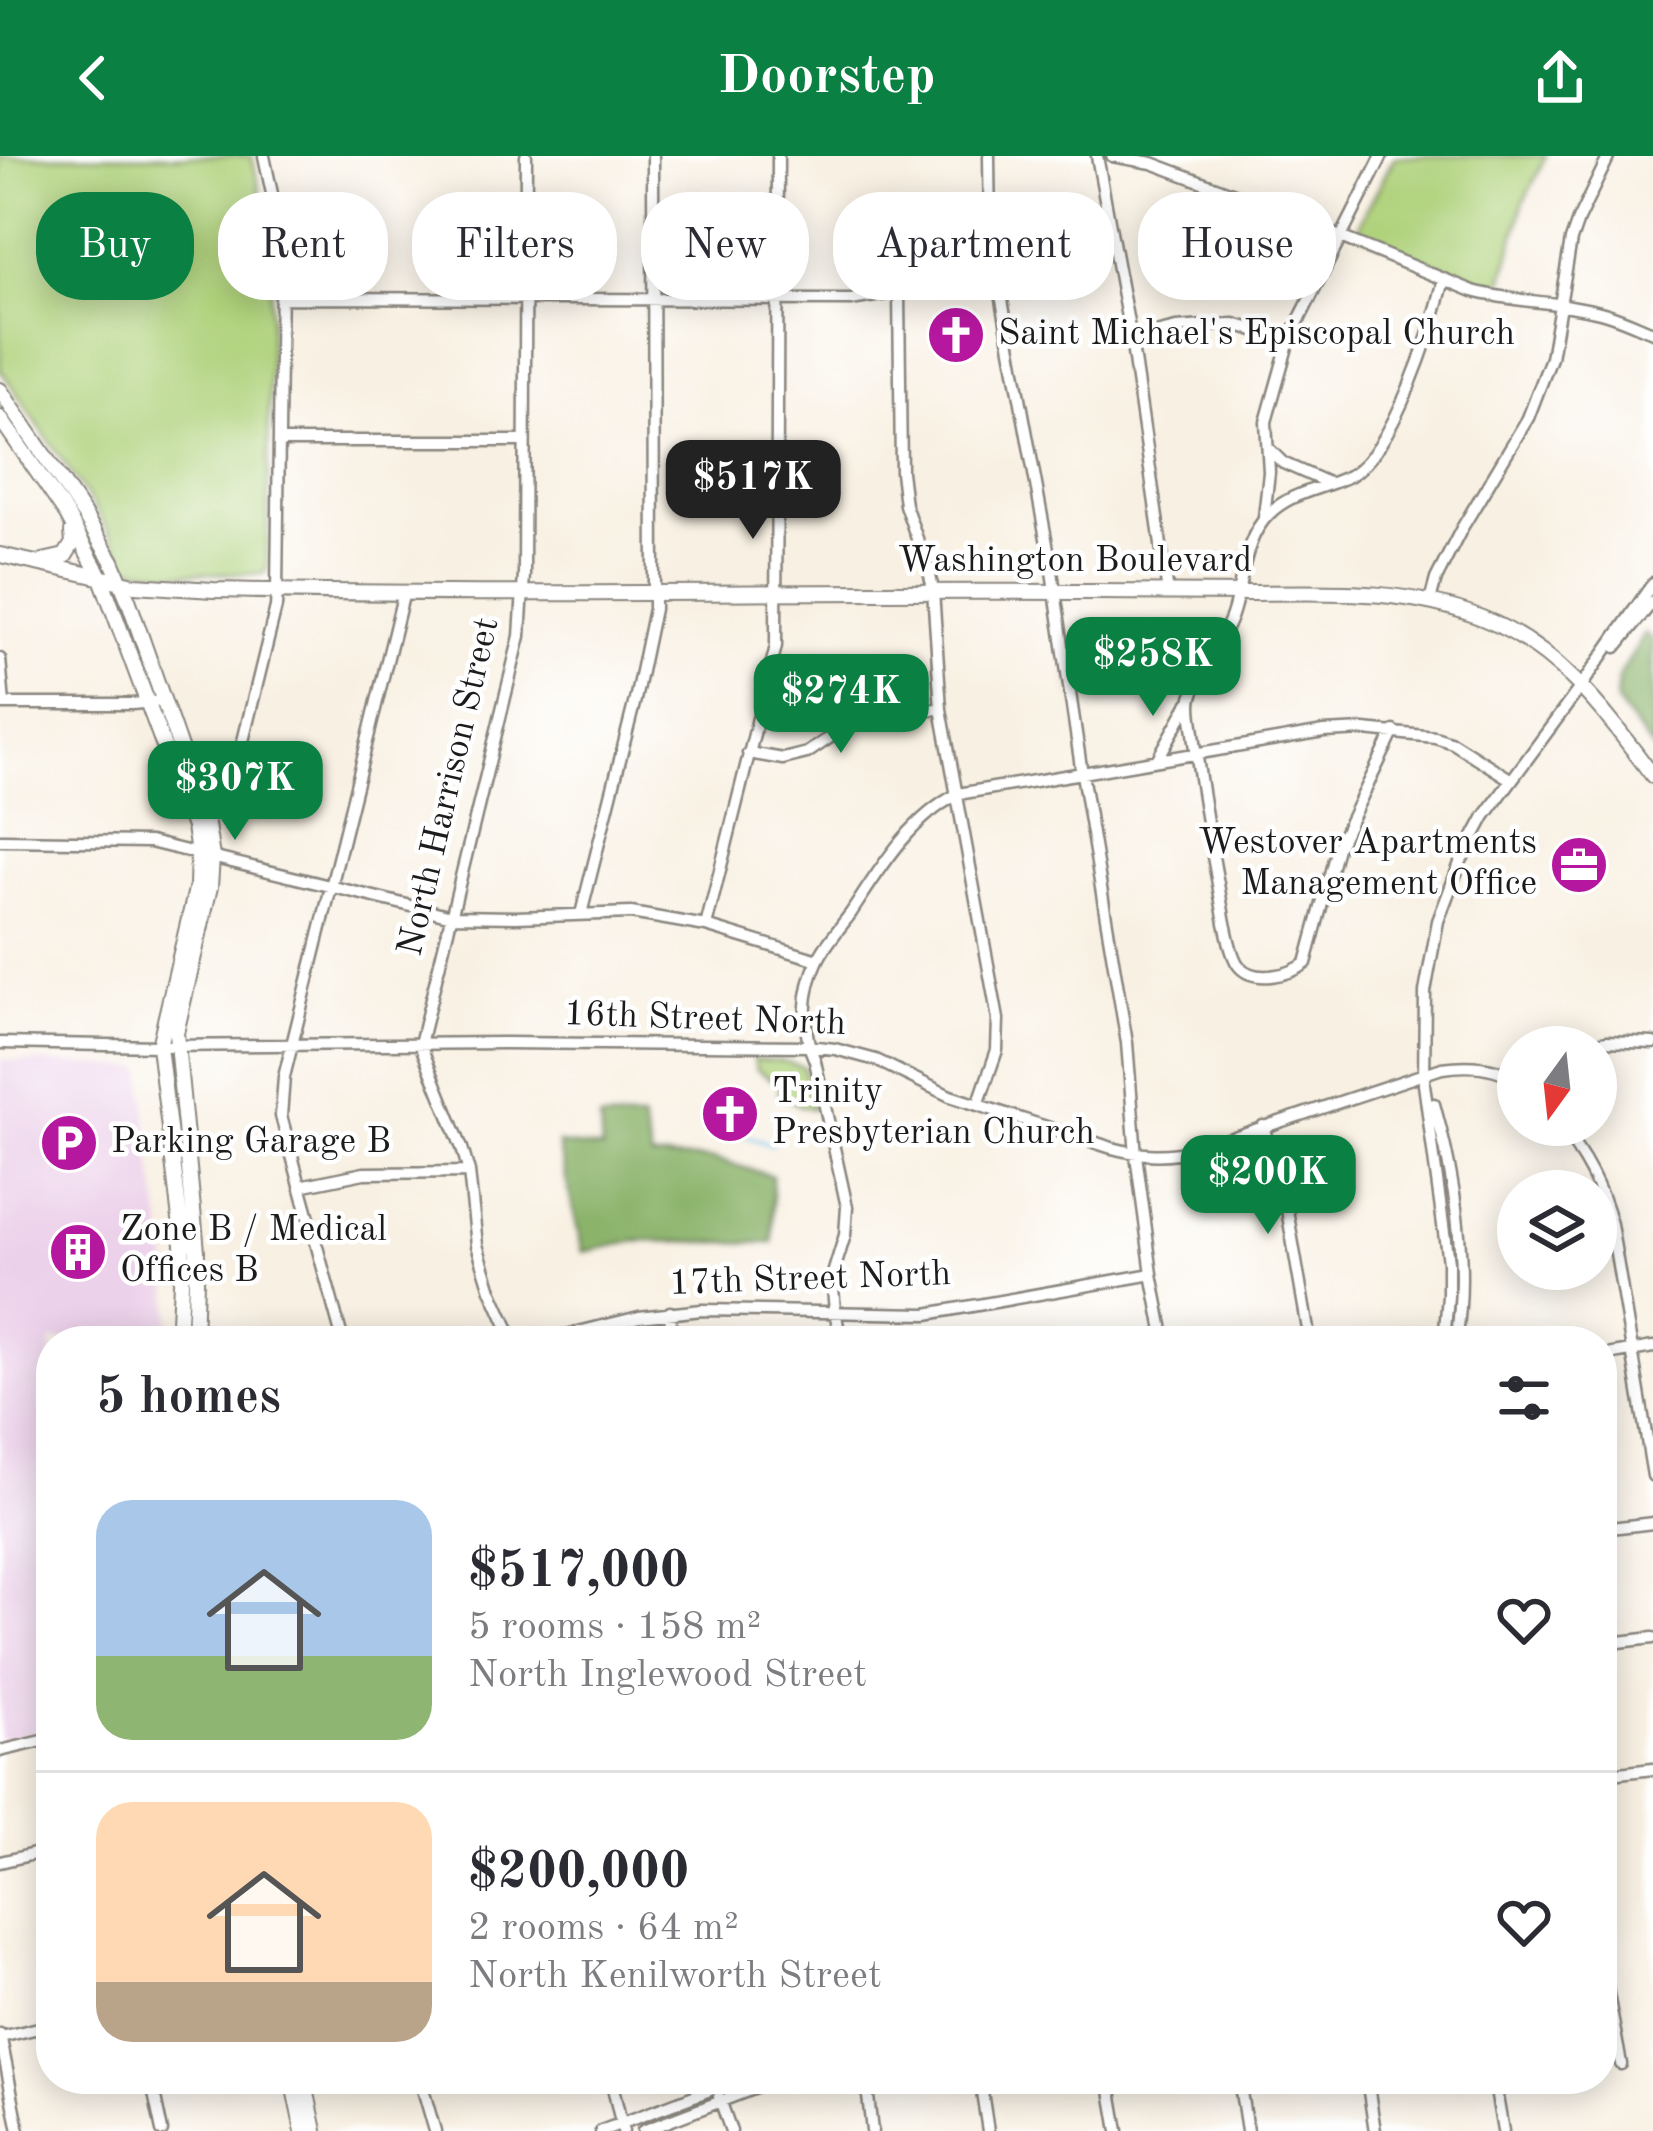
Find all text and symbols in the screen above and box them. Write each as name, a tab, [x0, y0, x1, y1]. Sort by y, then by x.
icon: back	[60, 45, 126, 111]
icon: share	[1527, 45, 1593, 111]
text: Doorstep	[717, 51, 936, 105]
chip: Buy	[36, 192, 194, 300]
chip: Rent	[218, 192, 388, 300]
chip: Filters	[412, 192, 617, 300]
chip: New	[641, 192, 809, 300]
chip: Apartment	[833, 192, 1114, 300]
chip: House	[1138, 192, 1336, 300]
church icon: Saint Michael's Episcopal Church	[925, 304, 987, 366]
place label: Saint Michael's Episcopal Church	[998, 317, 1515, 353]
pin: $517K	[669, 440, 837, 542]
text: $517K	[693, 459, 813, 498]
street label: Washington Boulevard	[898, 544, 1252, 580]
street label: North Harrison Street	[393, 614, 507, 960]
pin: $258K	[1069, 617, 1237, 719]
text: $258K	[1093, 636, 1213, 675]
pin: $274K	[757, 654, 925, 756]
text: $274K	[781, 673, 901, 712]
pin: $307K	[151, 741, 319, 843]
text: $307K	[175, 760, 295, 799]
place label: Westover Apartments Management Office	[1198, 826, 1537, 903]
office icon: Westover Apartments Management Office	[1548, 834, 1610, 896]
street label: 16th Street North	[563, 997, 847, 1043]
north arrow	[1497, 1026, 1617, 1146]
map controls	[1497, 1026, 1617, 1290]
place label: Trinity Presbyterian Church	[772, 1075, 1095, 1152]
church icon: Trinity Presbyterian Church	[699, 1083, 761, 1145]
parking icon: Parking Garage B	[38, 1112, 100, 1174]
place label: Parking Garage B	[111, 1125, 391, 1161]
pin: $200K	[1184, 1135, 1352, 1237]
text: $200K	[1208, 1154, 1328, 1193]
button: layers	[1497, 1170, 1617, 1290]
place label: Zone B / Medical Offices B	[120, 1213, 387, 1290]
building icon: Zone B / Medical Offices B	[47, 1221, 109, 1283]
street label: 17th Street North	[668, 1257, 952, 1303]
icon: filters	[1491, 1365, 1557, 1431]
text: 5 homes	[96, 1373, 281, 1424]
text: $517,000	[468, 1547, 689, 1598]
icon: home	[192, 1548, 336, 1692]
icon: heart	[1491, 1587, 1557, 1653]
text: 5 rooms · 158 m²	[468, 1608, 761, 1647]
text: North Inglewood Street	[468, 1656, 867, 1695]
text: $200,000	[468, 1848, 689, 1899]
icon: home	[192, 1850, 336, 1994]
icon: heart	[1491, 1889, 1557, 1955]
text: 2 rooms · 64 m²	[468, 1909, 739, 1948]
text: North Kenilworth Street	[468, 1957, 882, 1996]

